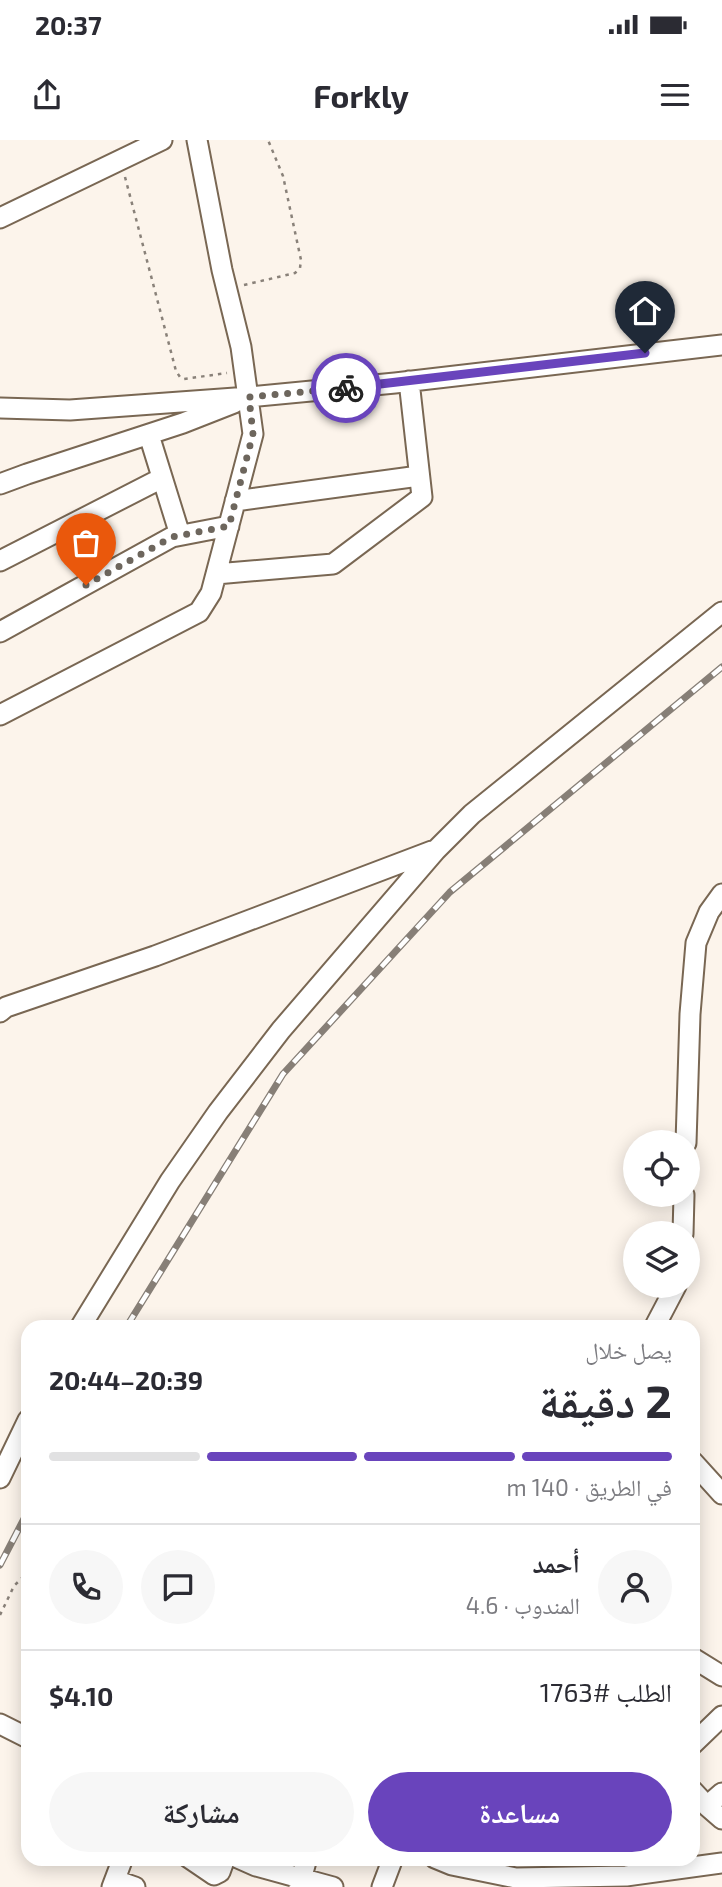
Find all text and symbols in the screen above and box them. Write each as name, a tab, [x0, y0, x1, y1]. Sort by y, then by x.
text: 20:37	[35, 9, 102, 40]
icon: share	[28, 76, 66, 114]
text: Forkly	[313, 76, 409, 114]
icon: menu	[656, 76, 694, 114]
pin	[615, 281, 675, 353]
icon: home	[626, 292, 664, 330]
courier	[311, 353, 381, 423]
icon: bike	[327, 369, 365, 407]
pin	[56, 513, 116, 585]
icon: bag	[67, 524, 105, 562]
map controls	[623, 1130, 700, 1298]
button: locate	[623, 1130, 700, 1207]
button: layers	[623, 1221, 700, 1298]
text: يصل خلال	[585, 1336, 672, 1364]
text: 20:39–20:44	[49, 1364, 203, 1395]
text: 2 دقيقة	[539, 1372, 672, 1427]
text: في الطريق · 140 m	[506, 1473, 672, 1501]
text: أحمد	[532, 1547, 580, 1578]
button: phone	[49, 1550, 123, 1624]
button: chat	[141, 1550, 215, 1624]
button: person	[598, 1550, 672, 1624]
text: المندوب · 4.6	[466, 1591, 580, 1619]
text: الطلب #1763	[540, 1676, 672, 1707]
text: $4.10	[49, 1680, 114, 1711]
button: مشاركة	[49, 1772, 354, 1852]
button: مساعدة	[368, 1772, 672, 1852]

